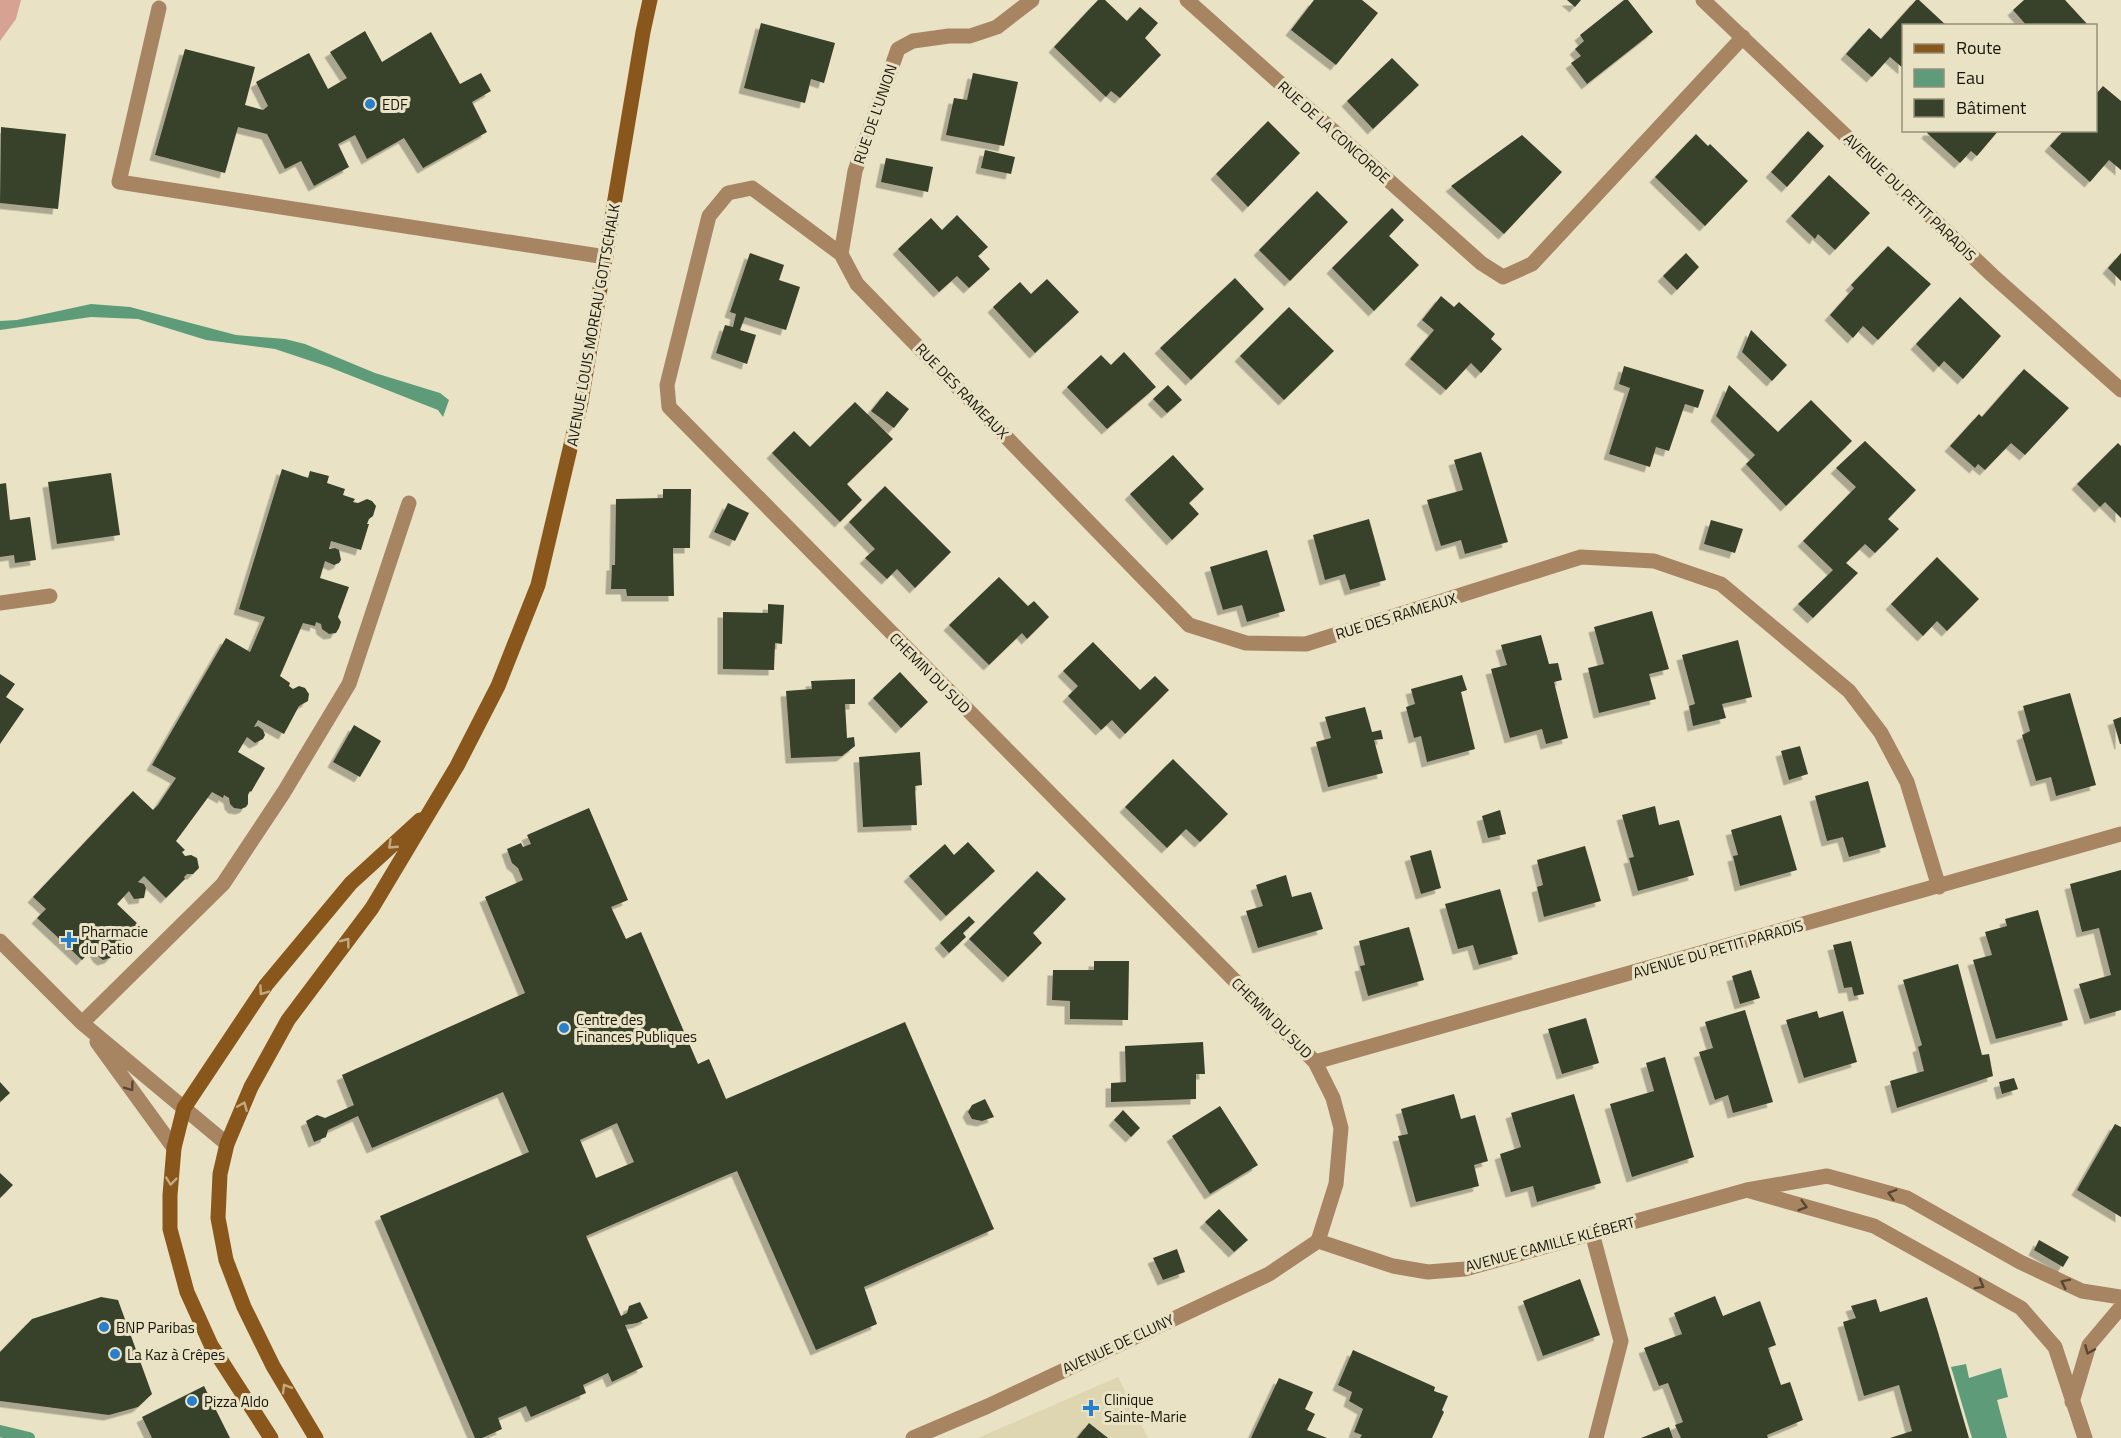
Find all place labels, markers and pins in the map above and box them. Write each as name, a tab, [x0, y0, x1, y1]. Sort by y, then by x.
place label: EDF	[382, 93, 408, 116]
marker: EDF	[363, 97, 377, 111]
place label: Pharmacie du Patio	[81, 920, 148, 960]
marker: Pharmacie du Patio	[62, 933, 76, 947]
place label: Centre des Finances Publiques	[576, 1008, 697, 1048]
marker: Centre des Finances Publiques	[557, 1021, 571, 1035]
place label: BNP Paribas	[116, 1316, 195, 1339]
marker: BNP Paribas	[97, 1320, 111, 1334]
place label: La Kaz à Crêpes	[127, 1343, 225, 1366]
marker: La Kaz à Crêpes	[108, 1347, 122, 1361]
place label: Clinique Sainte-Marie	[1104, 1388, 1187, 1428]
place label: Pizza Aldo	[204, 1390, 269, 1413]
marker: Pizza Aldo	[185, 1394, 199, 1408]
marker: Clinique Sainte-Marie	[1082, 1399, 1100, 1417]

